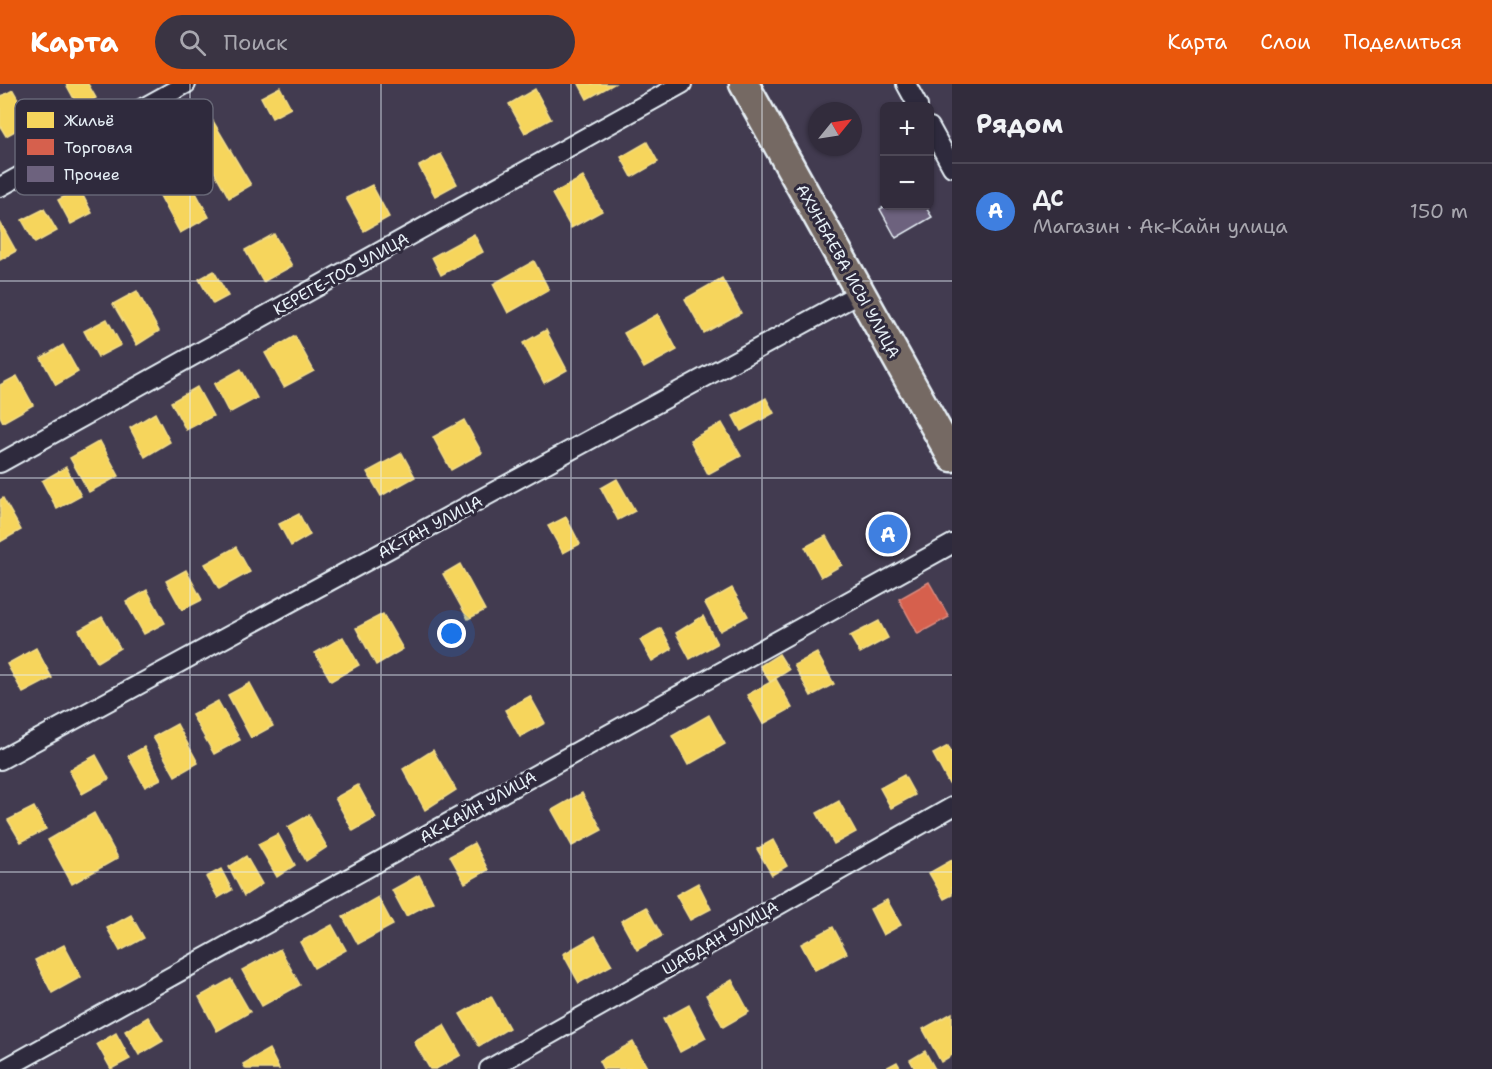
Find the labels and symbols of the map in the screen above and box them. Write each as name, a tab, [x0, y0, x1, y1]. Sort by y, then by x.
legend	[15, 99, 213, 195]
north arrow	[808, 102, 862, 156]
text: Жильё	[64, 110, 114, 131]
text: Торговля	[64, 137, 133, 158]
text: Прочее	[64, 164, 120, 185]
street label: АХУНБАЕВА ИСЫ УЛИЦА	[791, 180, 905, 362]
street label: КЕРЕГЕ-ТОО УЛИЦА	[269, 228, 413, 320]
street label: АК-ТАН УЛИЦА	[374, 491, 486, 563]
pin: A	[868, 512, 908, 556]
your location	[437, 619, 466, 648]
street label: АК-КАЙН УЛИЦА	[416, 766, 540, 848]
street label: ШАБДАН УЛИЦА	[658, 896, 782, 980]

